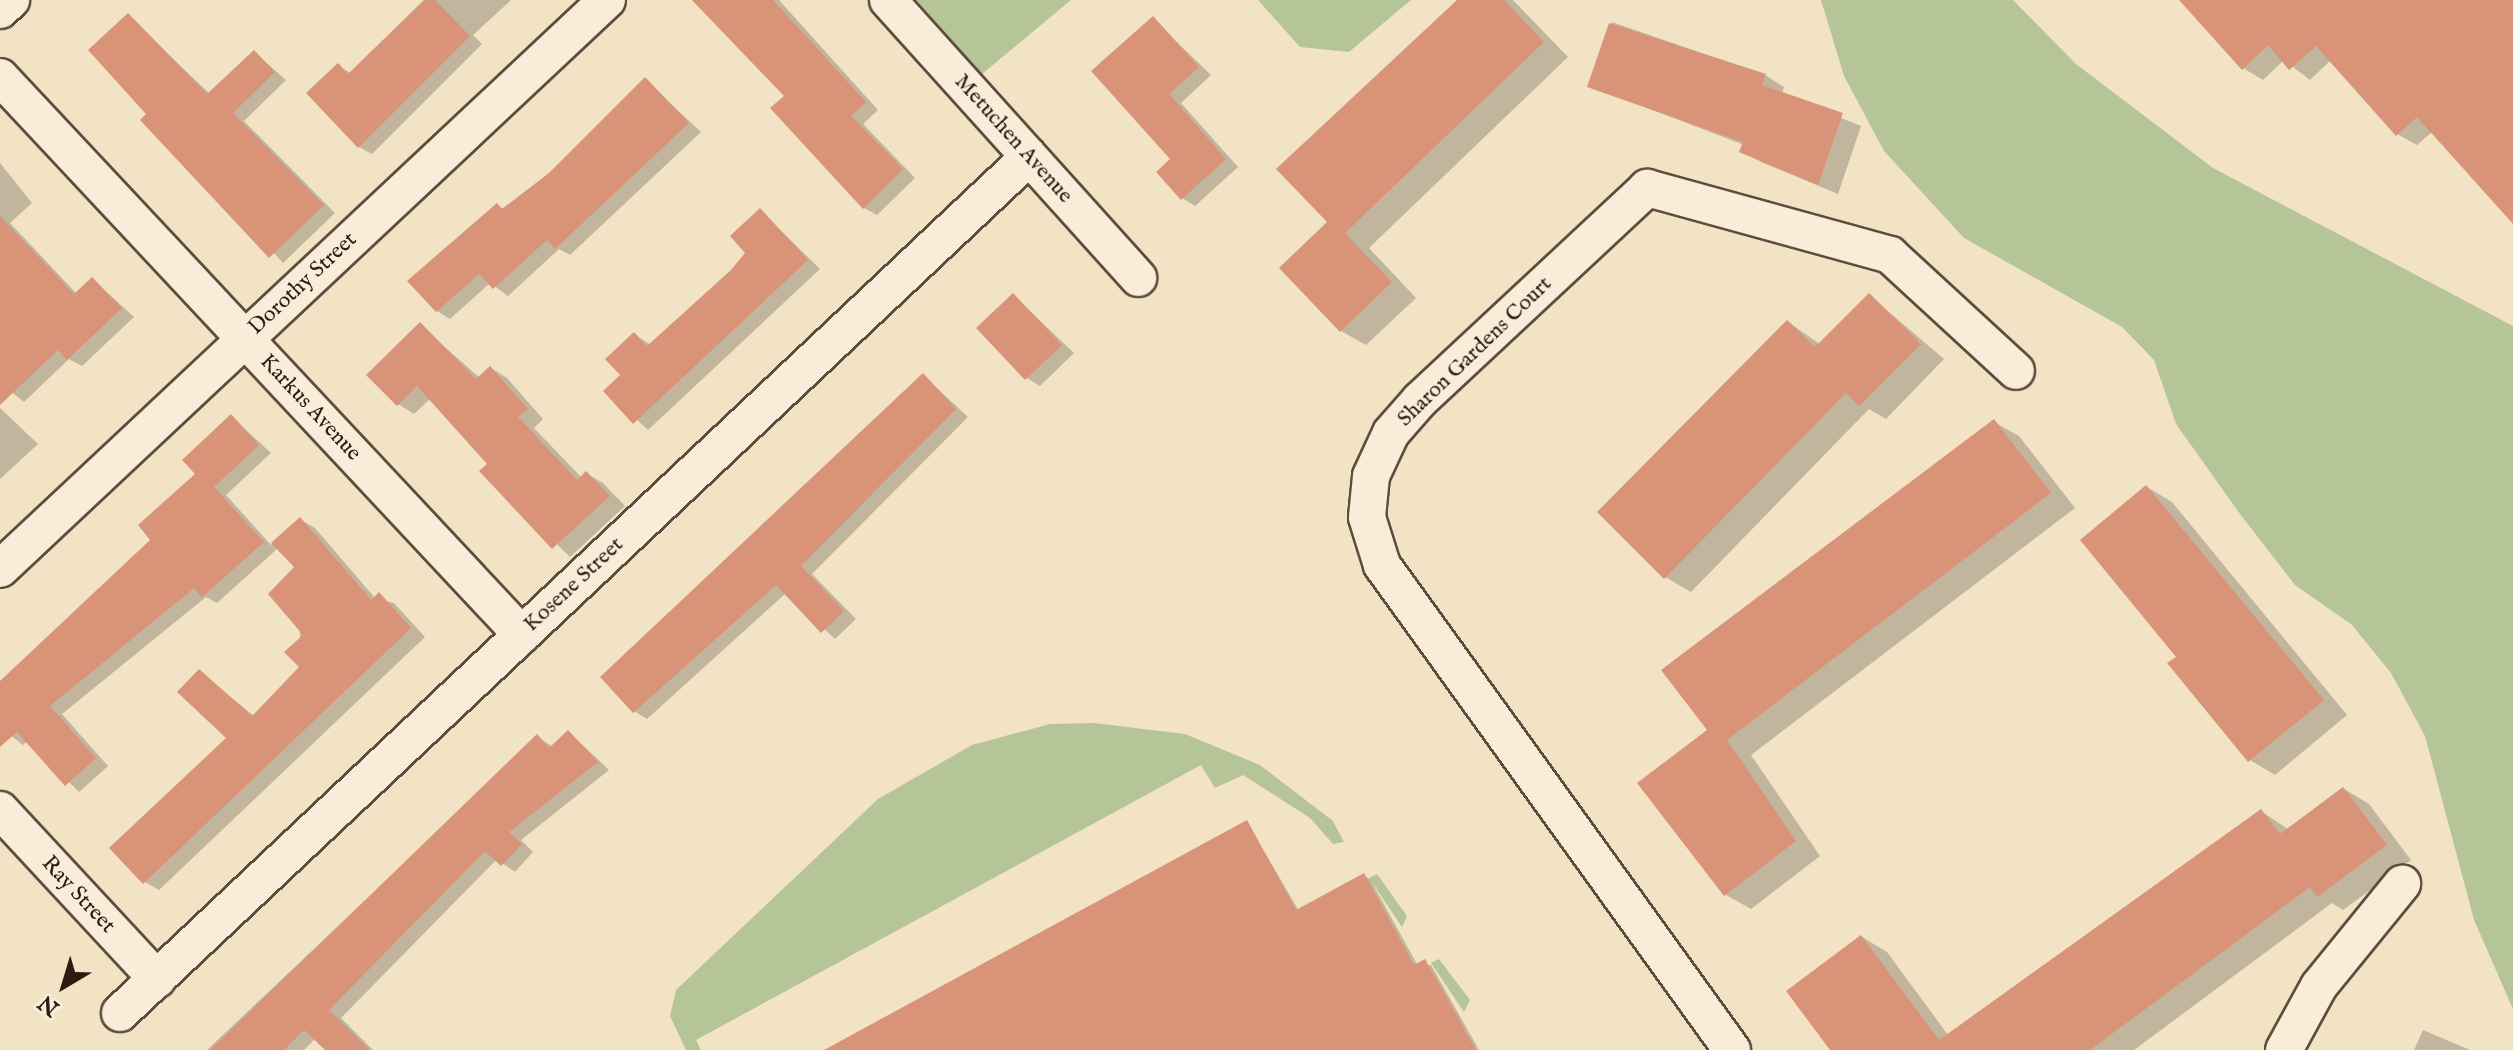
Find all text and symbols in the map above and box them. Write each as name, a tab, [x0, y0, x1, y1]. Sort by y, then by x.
street label: Metuchen Avenue	[948, 69, 1078, 209]
street label: Dorothy Street	[243, 227, 363, 341]
street label: Sharon Gardens Court	[1392, 271, 1558, 433]
street label: Karkus Avenue	[254, 349, 366, 467]
street label: Kosene Street	[519, 532, 629, 638]
street label: Ray Street	[36, 851, 120, 939]
north arrow	[24, 946, 104, 1026]
text: N	[33, 988, 65, 1022]

